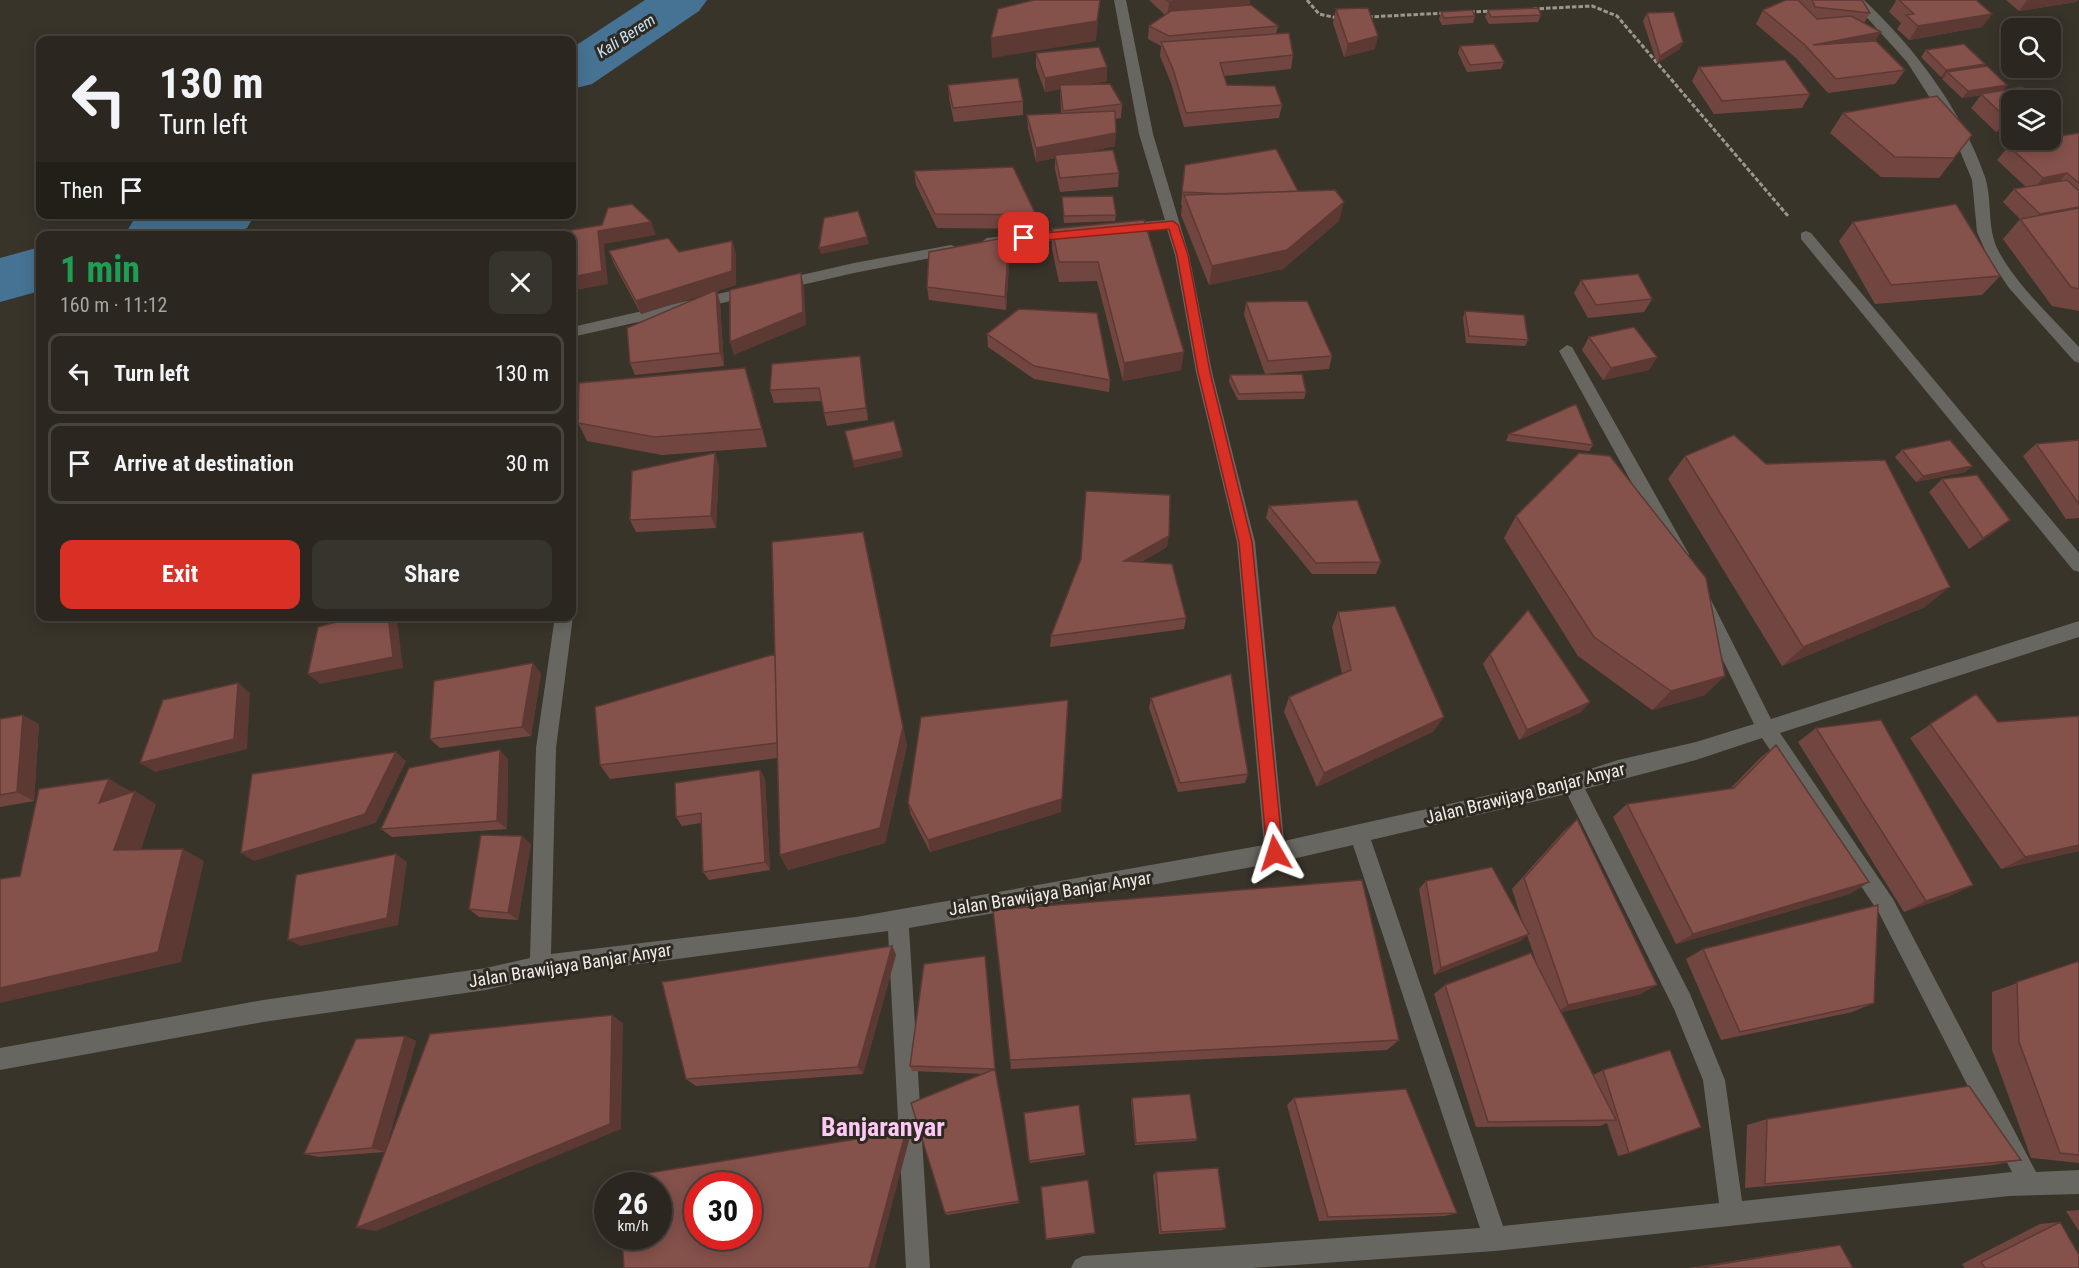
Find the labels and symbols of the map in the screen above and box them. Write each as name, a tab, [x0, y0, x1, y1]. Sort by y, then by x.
water label: Kali Berem	[593, 10, 659, 62]
pin	[998, 212, 1049, 263]
street label: Jalan Brawijaya Banjar Anyar	[1423, 758, 1627, 828]
position arrow	[1243, 821, 1307, 885]
street label: Jalan Brawijaya Banjar Anyar	[947, 867, 1153, 919]
street label: Jalan Brawijaya Banjar Anyar	[467, 939, 673, 991]
district label: Banjaranyar	[821, 1112, 945, 1142]
speed limit sign: 30	[684, 1172, 762, 1250]

